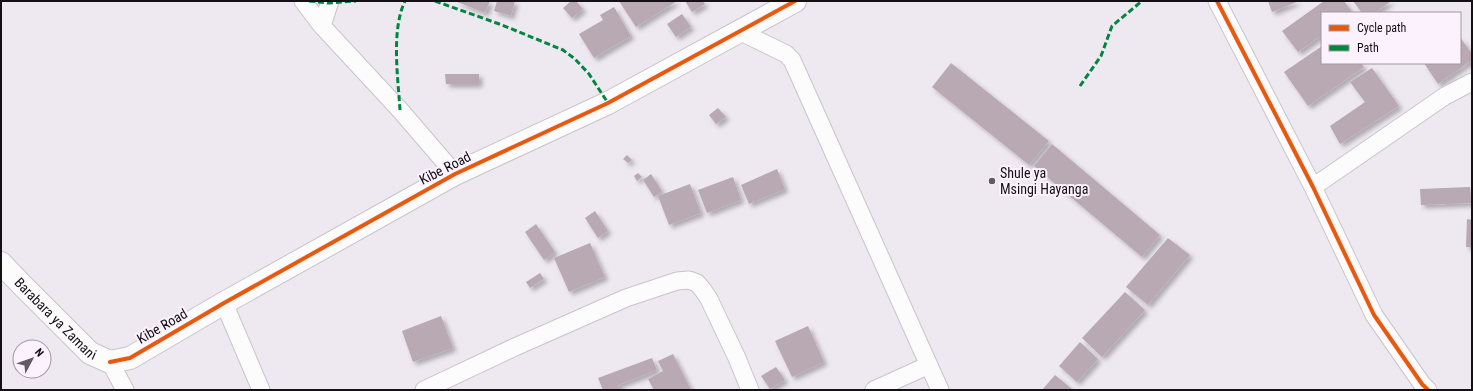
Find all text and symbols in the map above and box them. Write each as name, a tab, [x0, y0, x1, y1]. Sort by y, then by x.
legend	[1321, 12, 1461, 64]
text: Cycle path	[1357, 21, 1407, 35]
text: Path	[1357, 41, 1379, 55]
street label: Kibe Road	[417, 148, 473, 188]
place label: Shule ya Msingi Hayanga	[1000, 165, 1088, 197]
marker: Shule ya Msingi Hayanga	[987, 176, 997, 186]
street label: Barabara ya Zamani	[11, 274, 99, 363]
street label: Kibe Road	[134, 305, 190, 347]
north arrow	[12, 339, 52, 379]
text: N	[32, 346, 46, 360]

